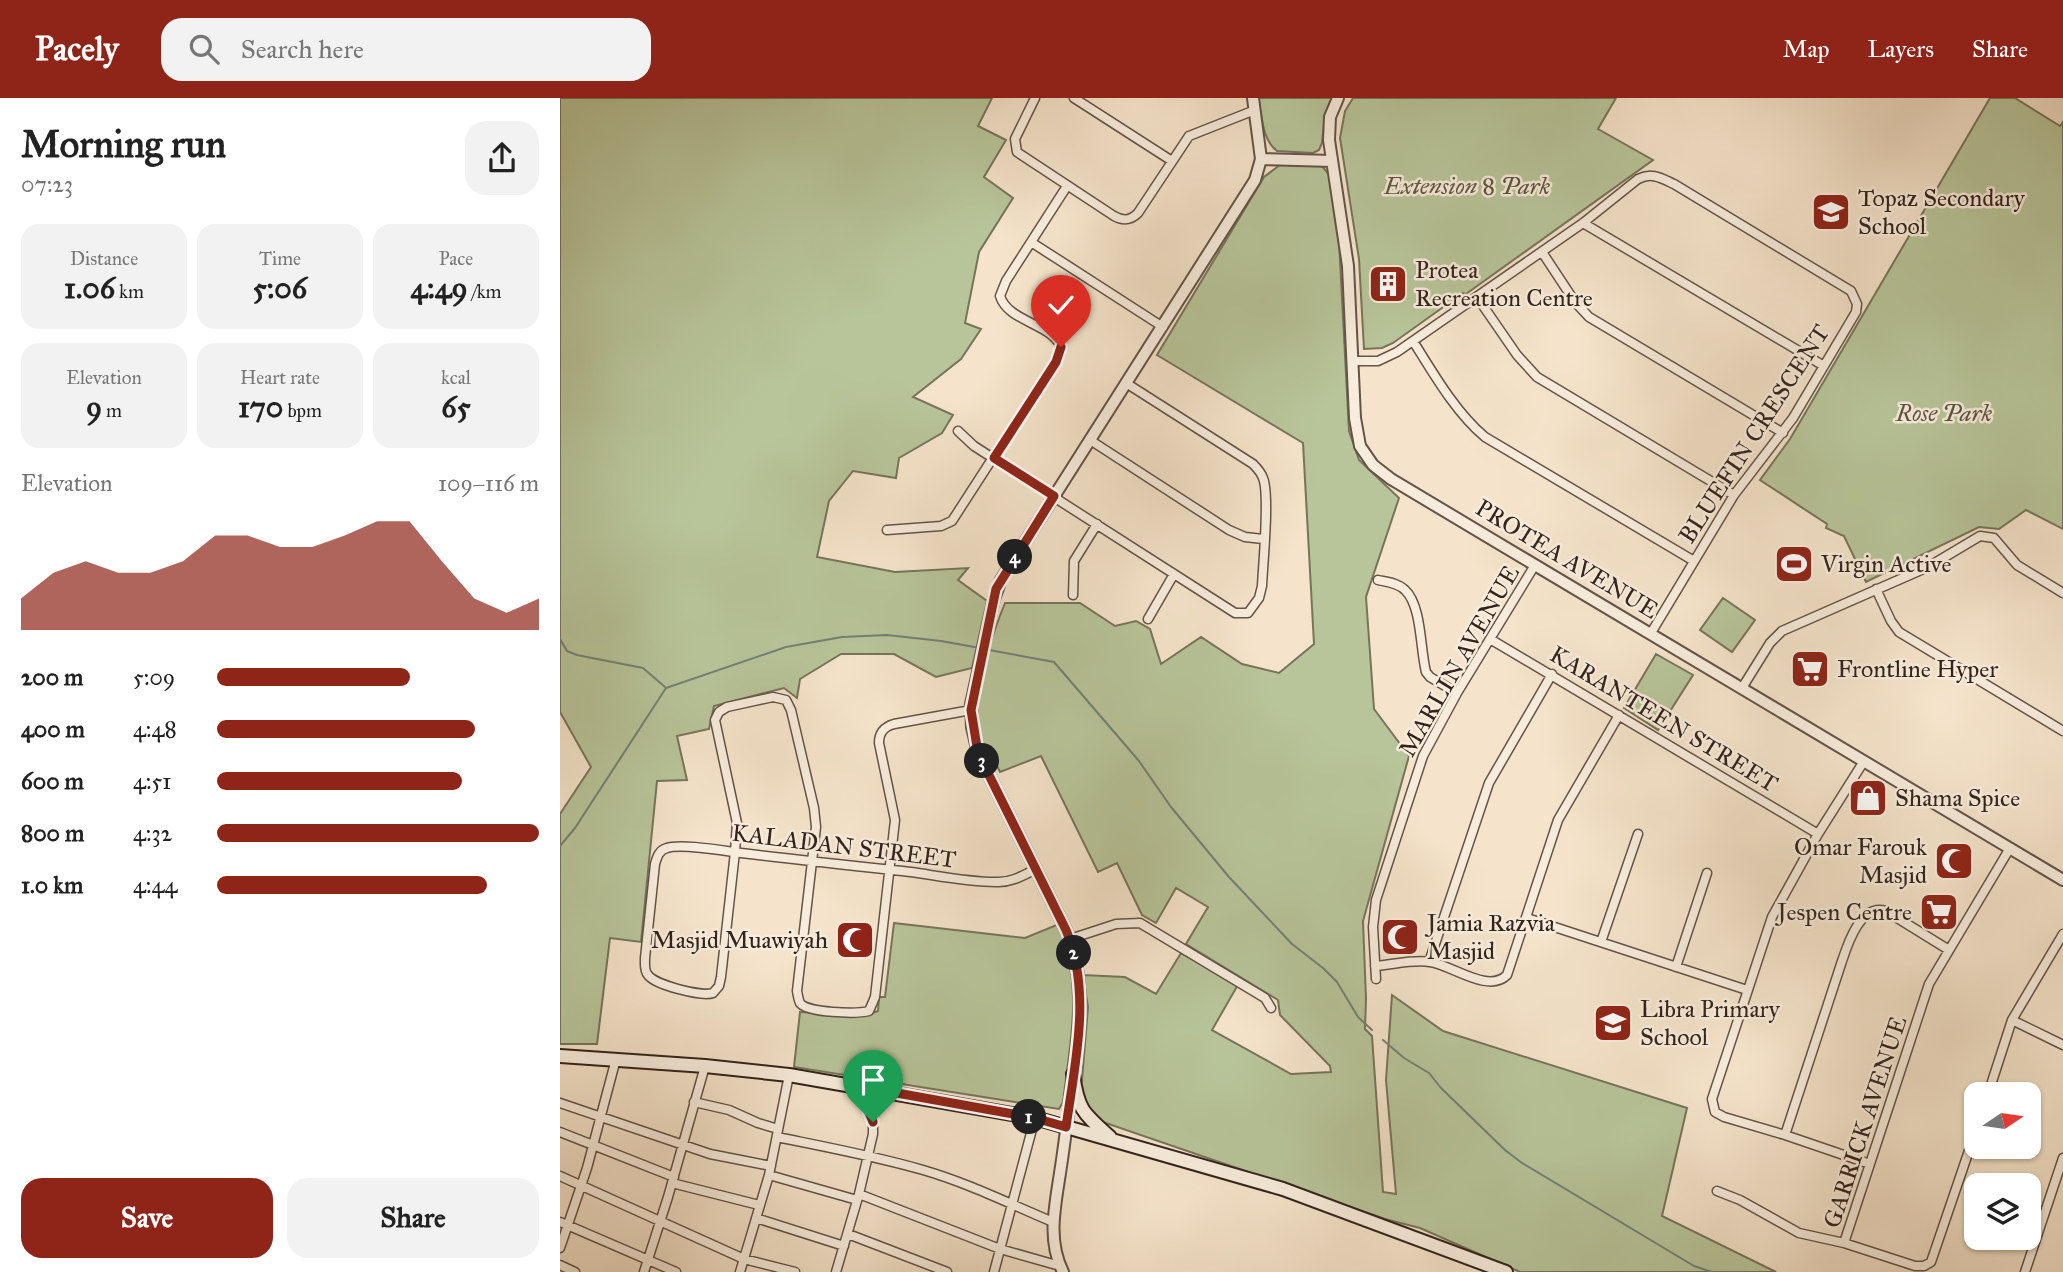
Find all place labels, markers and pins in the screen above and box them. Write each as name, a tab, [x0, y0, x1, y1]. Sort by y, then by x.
place label: Topaz Secondary School	[1858, 183, 2026, 241]
school or university icon: Topaz Secondary School	[1810, 191, 1852, 233]
place label: Protea Recreation Centre	[1415, 255, 1593, 313]
building icon: Protea Recreation Centre	[1367, 263, 1409, 305]
pin	[1031, 275, 1091, 347]
pin: 4	[998, 540, 1032, 574]
sports icon: Virgin Active	[1773, 543, 1815, 585]
place label: Virgin Active	[1820, 549, 1951, 579]
supermarket icon: Frontline Hyper	[1789, 648, 1831, 690]
place label: Frontline Hyper	[1837, 654, 1998, 684]
pin: 3	[964, 744, 1000, 778]
shop icon: Shama Spice	[1847, 777, 1889, 819]
place label: Shama Spice	[1895, 783, 2020, 813]
place label: Omar Farouk Masjid	[1794, 832, 1928, 890]
mosque icon: Omar Farouk Masjid	[1933, 840, 1975, 882]
supermarket icon: Jespen Centre	[1918, 891, 1960, 933]
place label: Jespen Centre	[1774, 897, 1912, 927]
place label: Jamia Razvia Masjid	[1424, 908, 1556, 966]
mosque icon: Jamia Razvia Masjid	[1379, 916, 1421, 958]
mosque icon: Masjid Muawiyah	[834, 919, 876, 961]
place label: Masjid Muawiyah	[651, 925, 828, 955]
pin: 2	[1056, 936, 1092, 970]
place label: Libra Primary School	[1640, 994, 1781, 1052]
school or university icon: Libra Primary School	[1592, 1002, 1634, 1044]
pin	[843, 1050, 903, 1122]
pin: 1	[1012, 1100, 1046, 1134]

